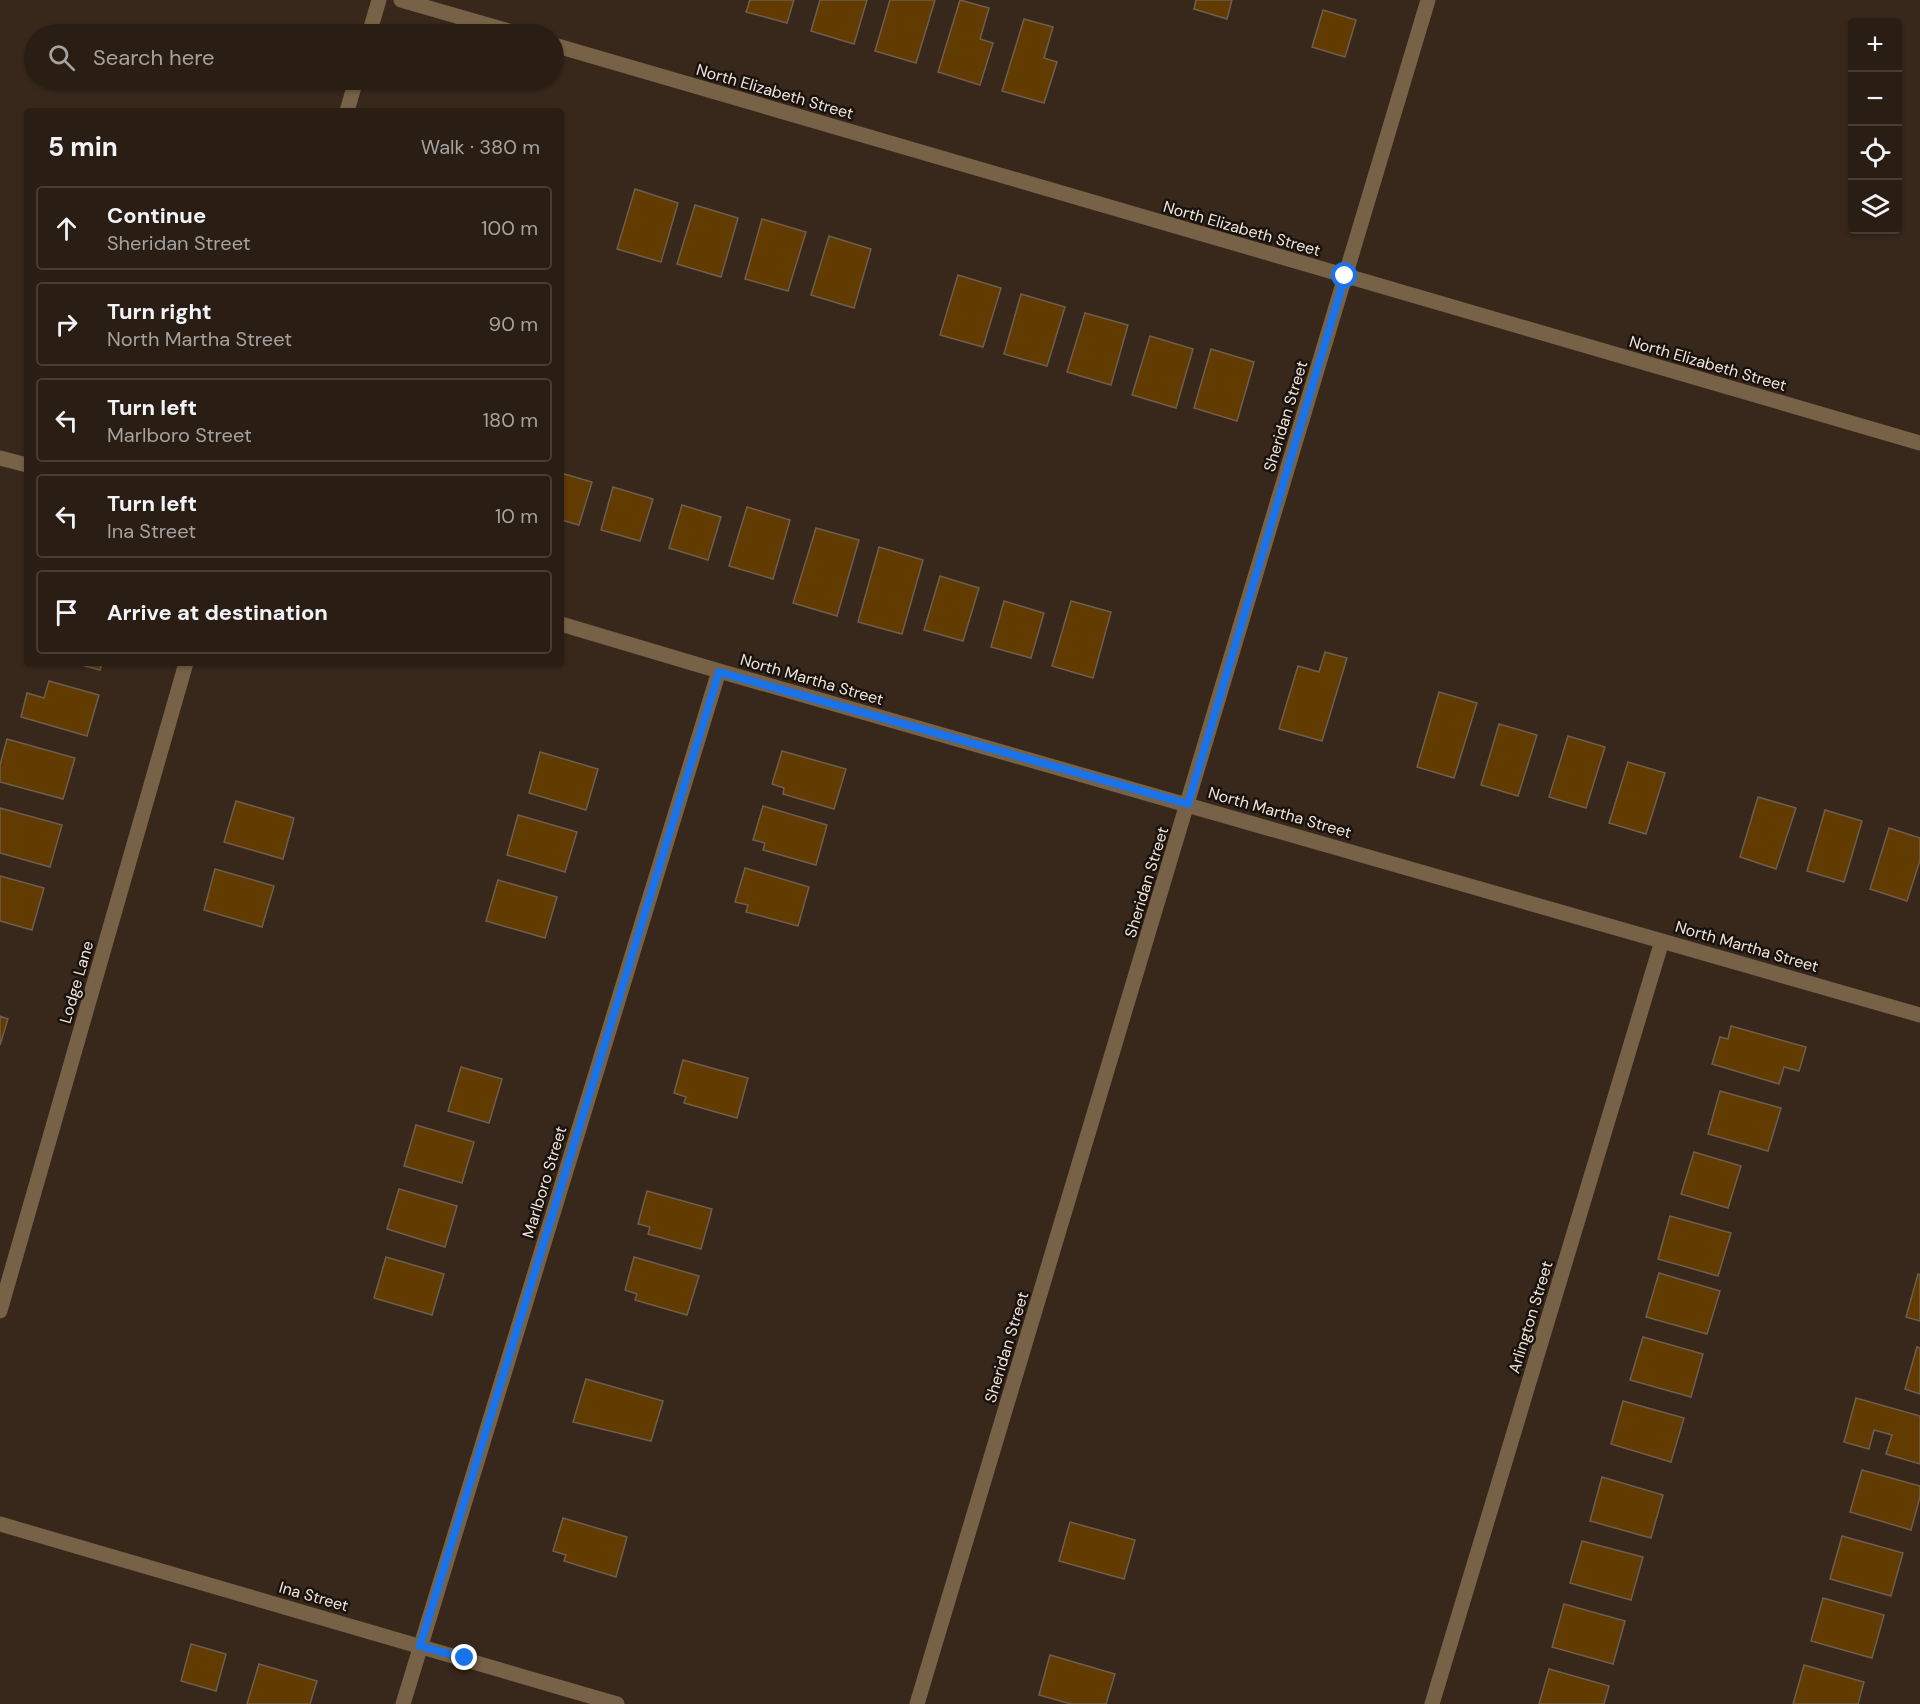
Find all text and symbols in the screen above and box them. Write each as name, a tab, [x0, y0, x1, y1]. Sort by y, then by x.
map controls	[1848, 18, 1902, 234]
button: +	[1848, 18, 1902, 72]
search box	[24, 24, 564, 90]
icon: search	[45, 41, 78, 74]
text: Search here	[93, 43, 214, 72]
street label: North Elizabeth Street	[694, 59, 856, 124]
button: −	[1848, 72, 1902, 126]
button: locate	[1848, 126, 1902, 180]
text: 5 min	[48, 130, 118, 164]
text: Walk · 380 m	[421, 134, 540, 160]
button: layers	[1848, 180, 1902, 234]
street label: North Elizabeth Street	[1161, 196, 1323, 261]
text: Continue	[107, 201, 206, 230]
icon: ahead	[50, 212, 83, 245]
text: 100 m	[481, 215, 538, 241]
text: Sheridan Street	[107, 230, 251, 256]
route start	[1331, 262, 1357, 288]
text: Turn right	[107, 297, 212, 326]
icon: right	[50, 308, 83, 341]
text: 90 m	[489, 311, 538, 337]
text: North Martha Street	[107, 326, 292, 352]
street label: North Elizabeth Street	[1627, 331, 1789, 396]
street label: Sheridan Street	[1259, 358, 1312, 474]
text: Turn left	[107, 393, 197, 422]
icon: left	[50, 404, 83, 437]
text: 180 m	[483, 407, 538, 433]
text: Marlboro Street	[107, 422, 252, 448]
text: Turn left	[107, 489, 197, 518]
icon: left	[50, 500, 83, 533]
text: 10 m	[495, 503, 538, 529]
text: Ina Street	[107, 518, 196, 544]
icon: arrive	[50, 596, 83, 629]
text: Arrive at destination	[107, 598, 328, 627]
street label: North Martha Street	[738, 649, 886, 710]
street label: North Martha Street	[1206, 782, 1354, 843]
street label: Sheridan Street	[1120, 824, 1173, 940]
street label: North Martha Street	[1673, 916, 1821, 977]
street label: Lodge Lane	[55, 938, 98, 1026]
street label: Marlboro Street	[517, 1124, 571, 1241]
street label: Arlington Street	[1503, 1258, 1558, 1376]
street label: Sheridan Street	[980, 1289, 1033, 1405]
street label: Ina Street	[277, 1577, 351, 1616]
route end	[451, 1644, 477, 1670]

